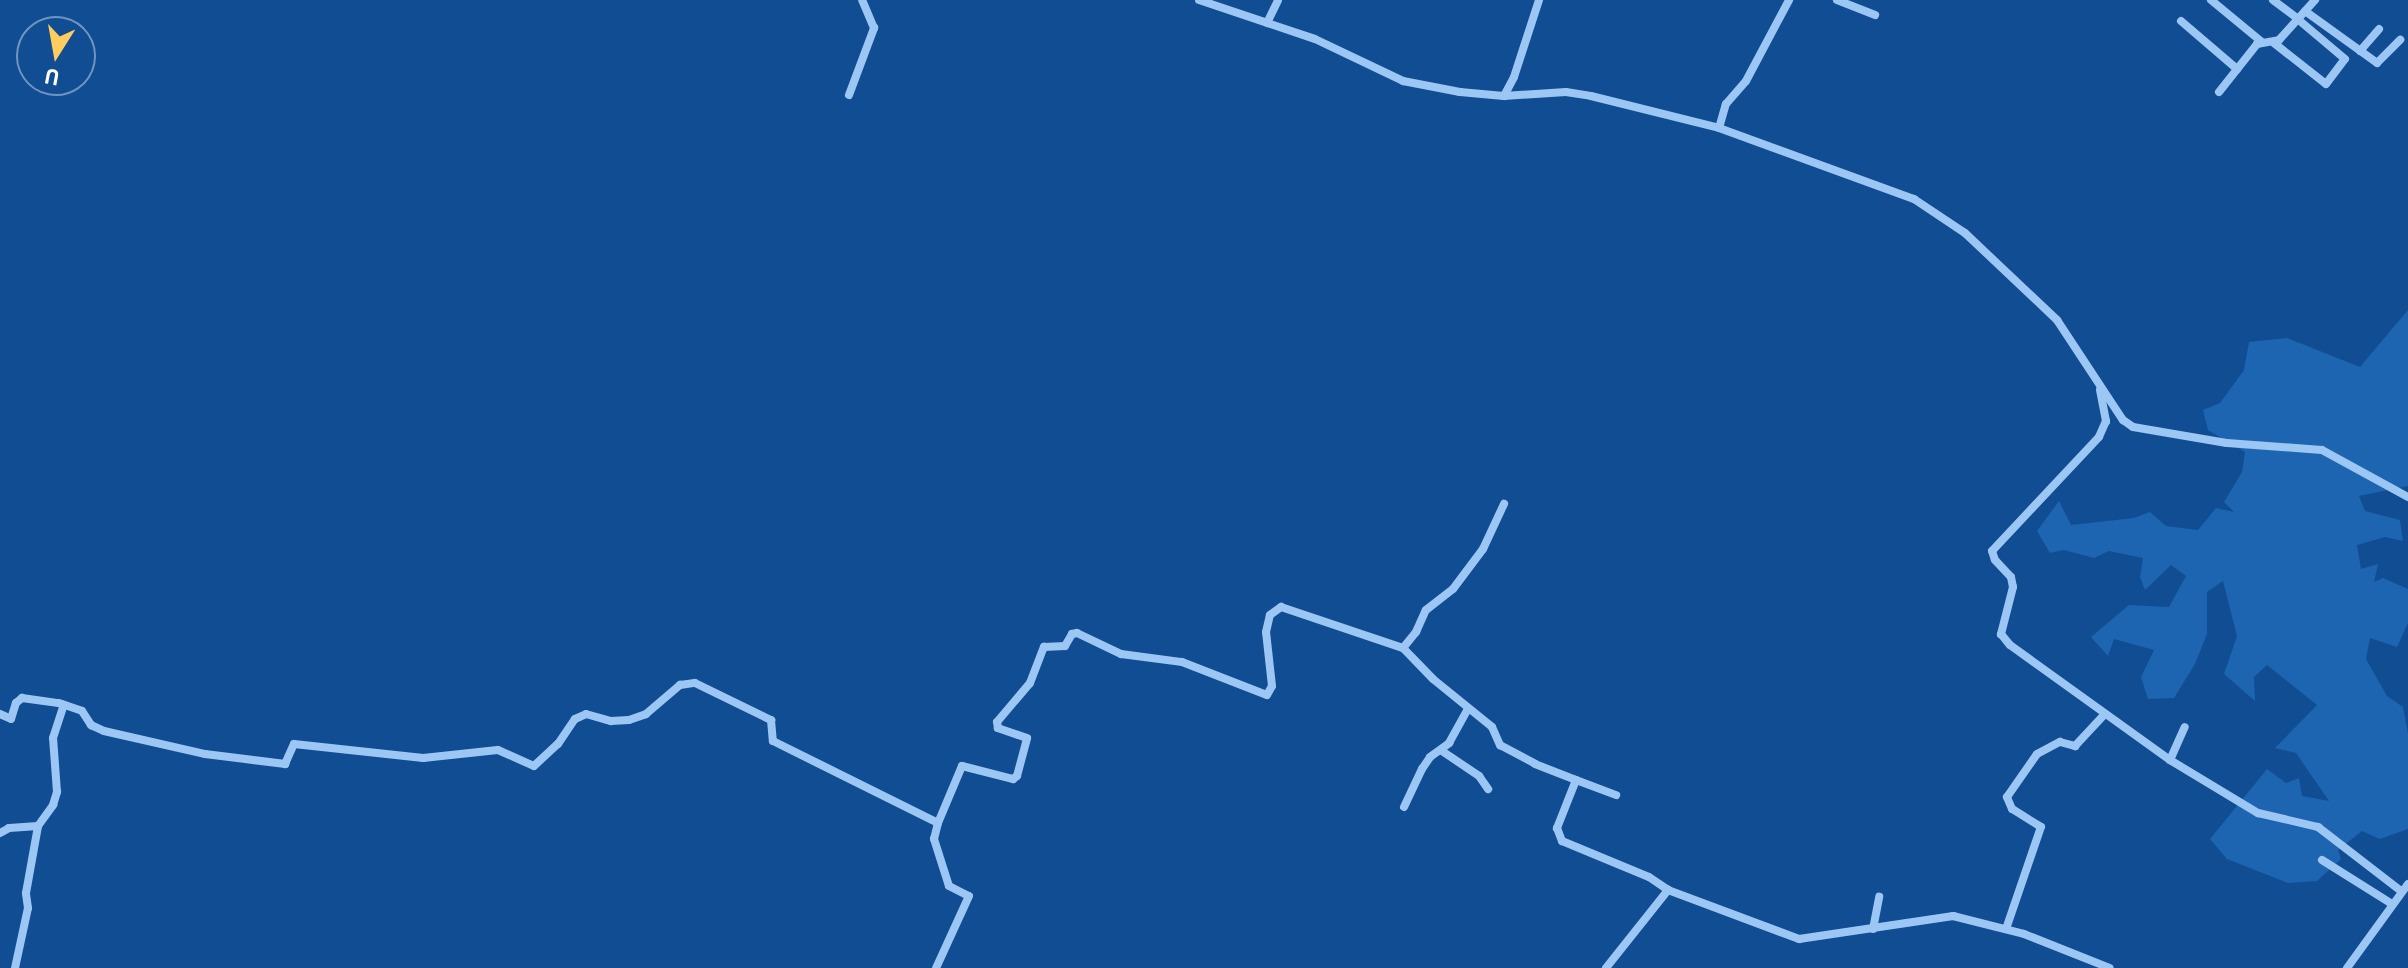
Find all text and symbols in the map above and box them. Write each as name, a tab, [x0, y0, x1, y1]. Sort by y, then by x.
north arrow	[16, 16, 96, 96]
text: U	[42, 60, 62, 96]

